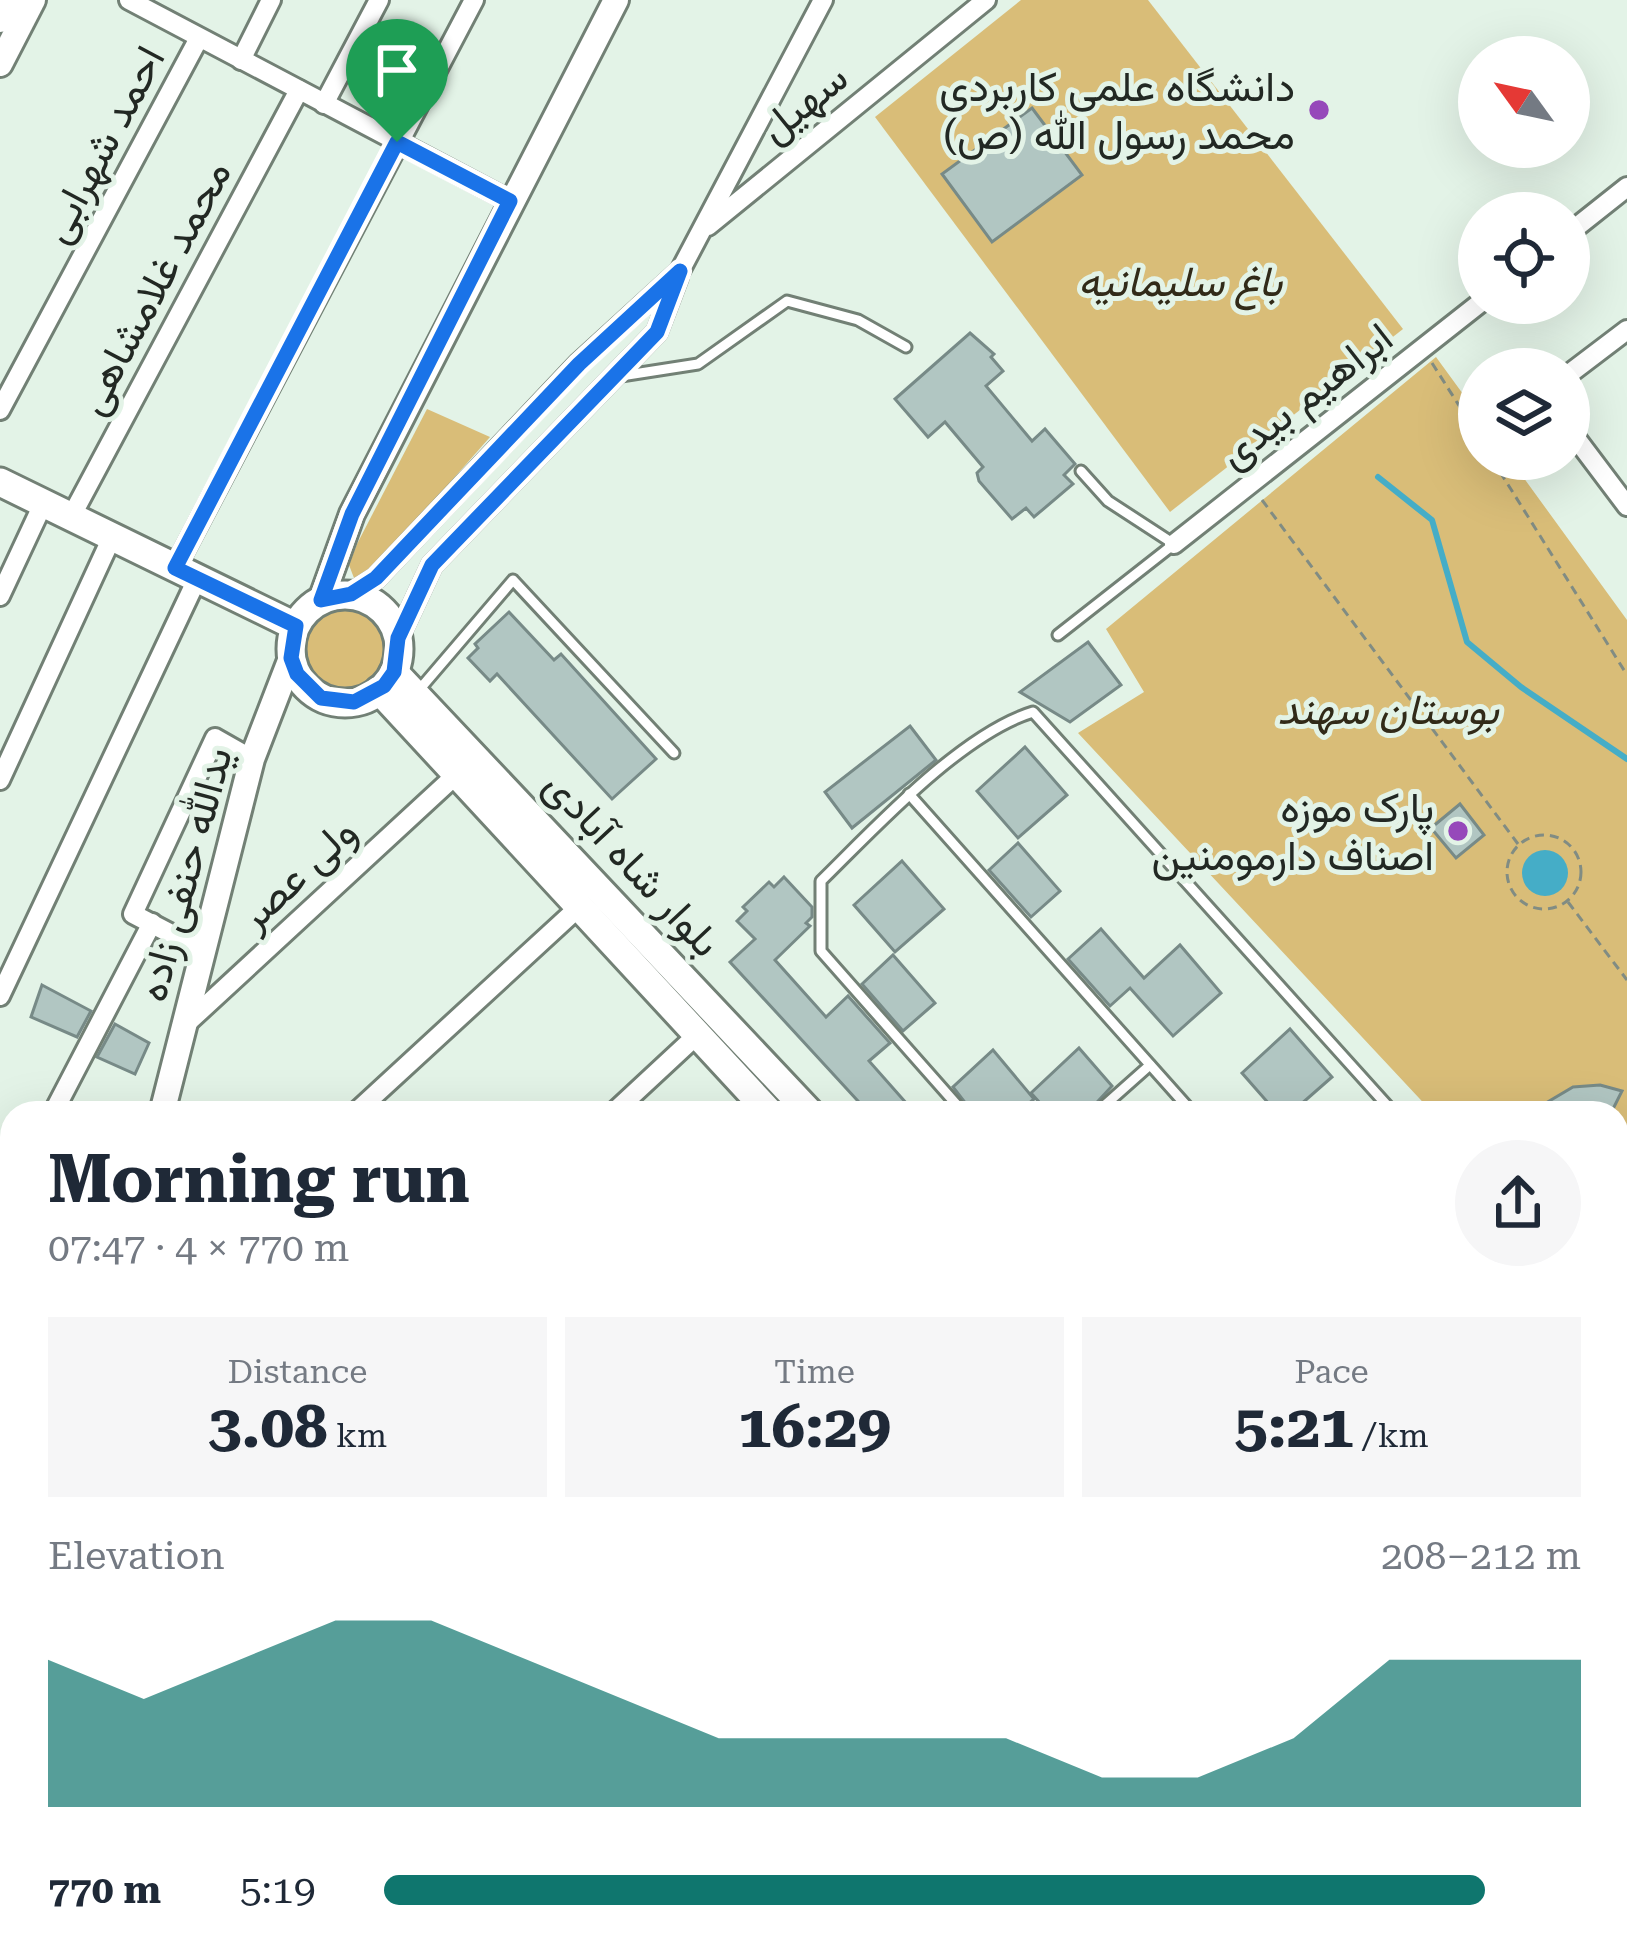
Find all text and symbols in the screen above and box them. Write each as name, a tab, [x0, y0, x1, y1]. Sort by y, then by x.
pin	[346, 19, 448, 142]
north arrow	[1458, 36, 1590, 168]
map controls	[1458, 36, 1590, 480]
icon: arrive	[364, 37, 430, 103]
street label: احمد شهرابی	[30, 38, 176, 252]
street label: سهیل	[749, 52, 858, 153]
place label: دانشگاه علمی کاربردی محمد رسول الله (ص)	[939, 62, 1295, 161]
marker: دانشگاه علمی کاربردی محمد رسول الله (ص)	[1306, 97, 1332, 123]
street label: محمد غلامشاهی	[66, 152, 242, 423]
button: locate	[1458, 192, 1590, 324]
park label: باغ سلیمانیه	[1078, 257, 1284, 311]
street label: ابراهیم بیدی	[1209, 313, 1404, 481]
button: layers	[1458, 348, 1590, 480]
park label: بوستان سهند	[1278, 685, 1500, 735]
street label: یدالله حنفی زاده	[127, 742, 244, 1007]
street label: بلوار شاه آبادی	[533, 760, 731, 968]
place label: پارک موزه اصناف دارمومنین	[1151, 783, 1434, 882]
street label: ولی عصر	[228, 807, 368, 942]
marker: پارک موزه اصناف دارمومنین	[1445, 818, 1471, 844]
button: share	[1455, 1140, 1581, 1266]
text: Morning run	[48, 1141, 470, 1218]
text: 07:47 · 4 × 770 m	[48, 1225, 349, 1271]
text: Distance	[228, 1352, 367, 1391]
text: Time	[774, 1352, 855, 1391]
text: Pace	[1294, 1352, 1369, 1391]
text: 3.08	[208, 1391, 328, 1462]
text: 16:29	[738, 1391, 891, 1462]
text: 5:21	[1234, 1391, 1354, 1462]
text: km	[328, 1416, 387, 1455]
text: /km	[1354, 1416, 1429, 1455]
text: Elevation	[48, 1533, 225, 1579]
text: 208–212 m	[1381, 1533, 1581, 1579]
text: 770 m	[48, 1867, 161, 1913]
text: 5:19	[240, 1867, 316, 1913]

